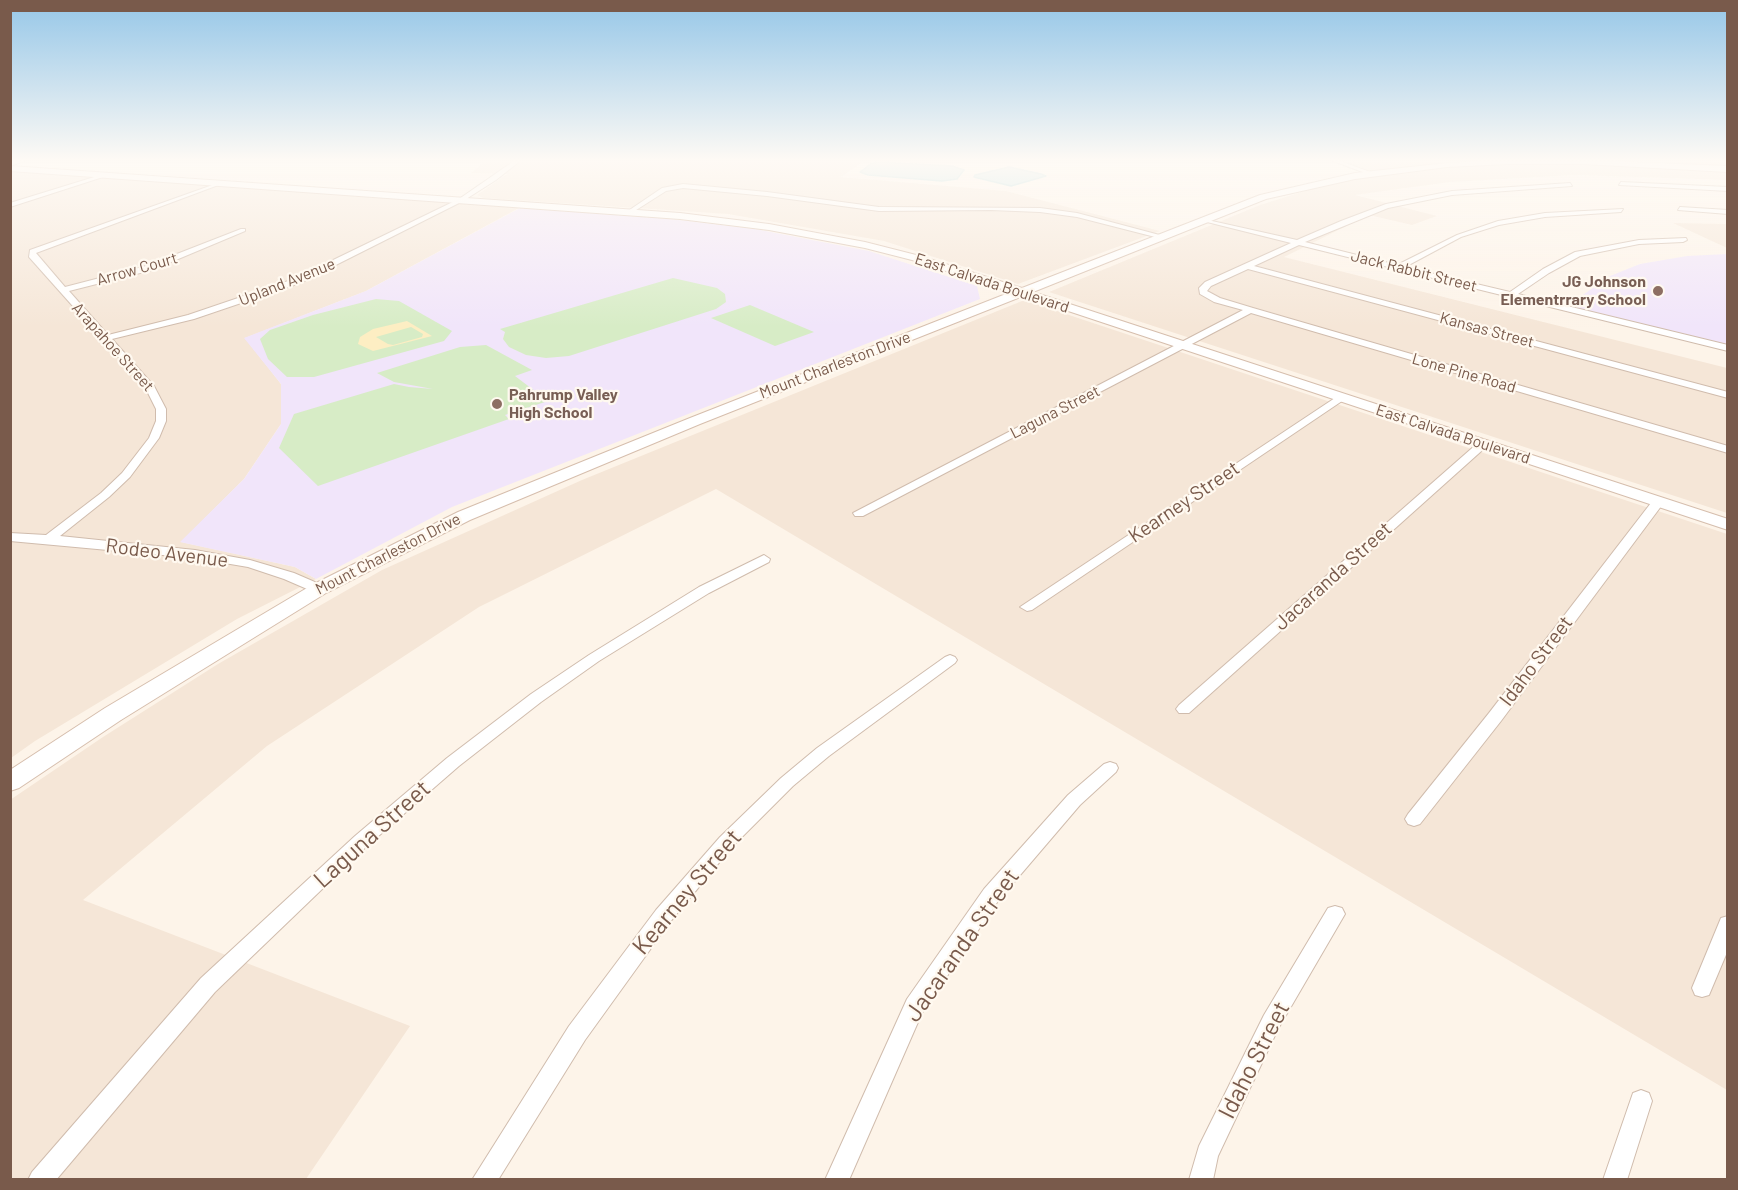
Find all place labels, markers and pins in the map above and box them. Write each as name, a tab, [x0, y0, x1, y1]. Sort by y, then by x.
place label: JG Johnson Elementrrary School	[1500, 272, 1646, 310]
marker: JG Johnson Elementrrary School	[1651, 284, 1665, 298]
place label: Pahrump Valley High School	[509, 385, 618, 423]
marker: Pahrump Valley High School	[490, 397, 504, 411]

